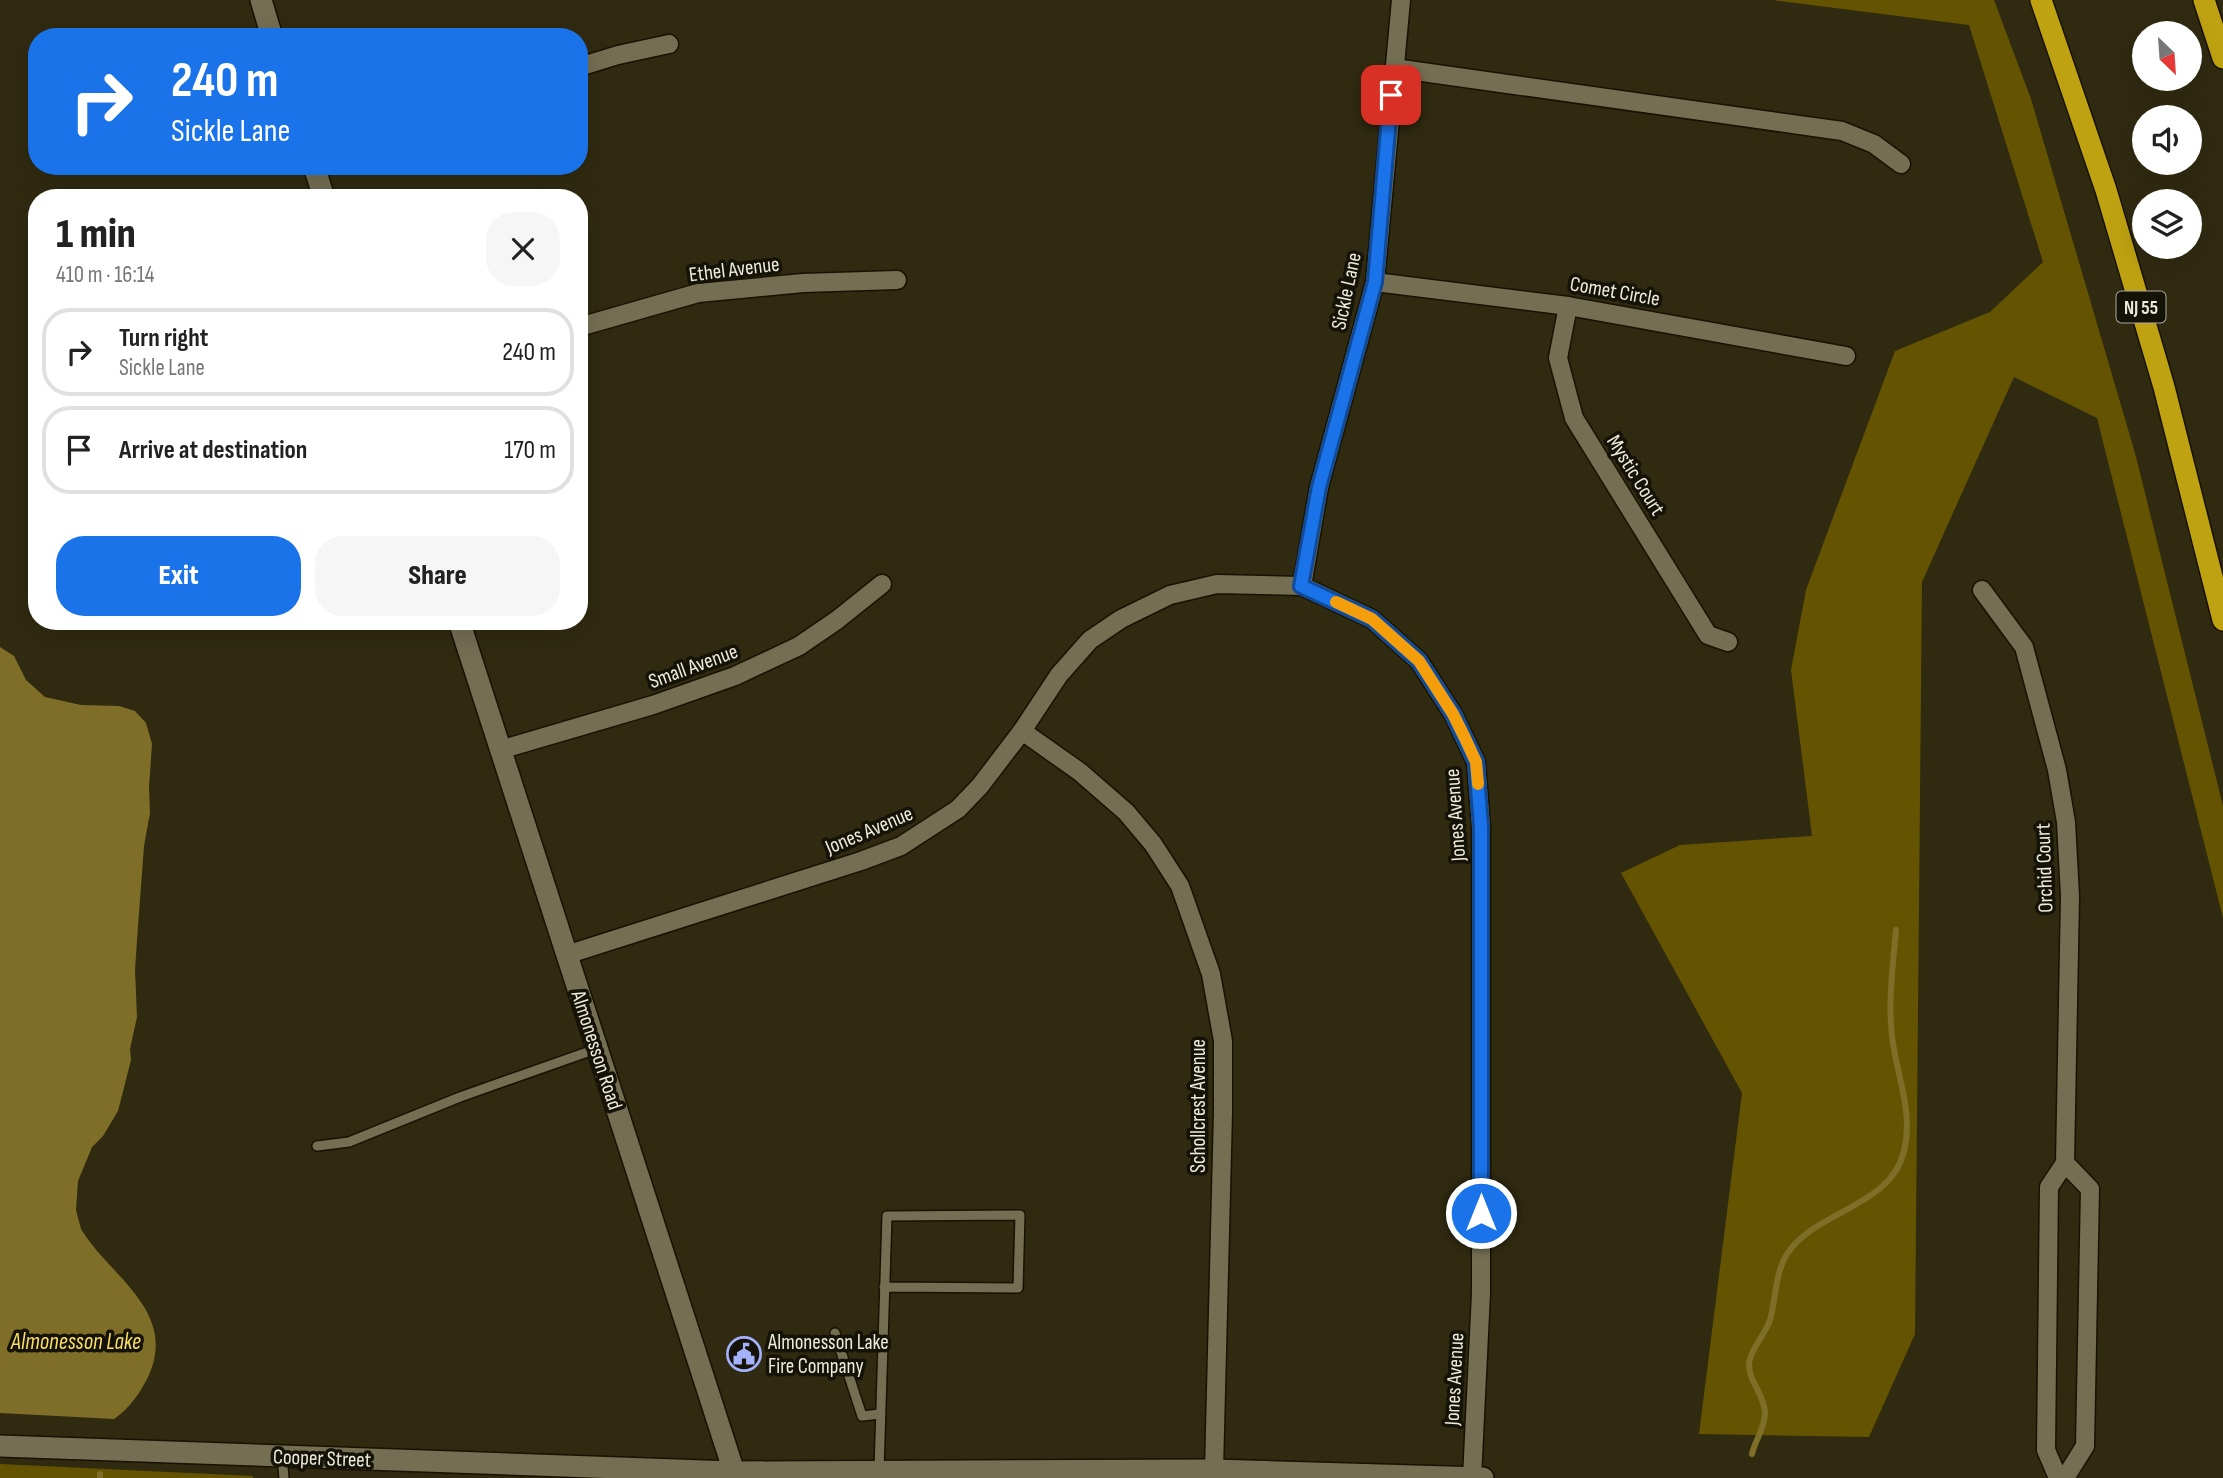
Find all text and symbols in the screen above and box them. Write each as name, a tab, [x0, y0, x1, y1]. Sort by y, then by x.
north arrow	[2132, 21, 2202, 91]
map controls	[2132, 21, 2202, 259]
text: 240 m	[171, 52, 279, 111]
icon: right	[56, 56, 147, 147]
pin	[1361, 65, 1421, 125]
icon: arrive	[1372, 76, 1410, 114]
button: sound	[2132, 105, 2202, 175]
text: Sickle Lane	[171, 112, 290, 151]
button: layers	[2132, 189, 2202, 259]
text: 1 min	[56, 209, 136, 260]
button: close	[486, 212, 560, 286]
street label: Sickle Lane	[1326, 250, 1367, 332]
street label: Ethel Avenue	[687, 252, 781, 287]
text: 410 m · 16:14	[56, 261, 154, 289]
street label: Comet Circle	[1568, 271, 1662, 312]
road number: NJ 55	[2116, 292, 2166, 322]
text: Turn right	[119, 323, 208, 354]
icon: right	[60, 333, 98, 371]
text: 240 m	[502, 337, 556, 368]
text: Sickle Lane	[119, 354, 205, 382]
street label: Mystic Court	[1601, 430, 1670, 520]
icon: arrive	[60, 431, 98, 469]
text: Arrive at destination	[119, 435, 307, 466]
text: 170 m	[504, 435, 556, 466]
button: Exit	[56, 536, 301, 616]
button: Share	[315, 536, 560, 616]
street label: Small Avenue	[645, 639, 741, 694]
street label: Jones Avenue	[1440, 768, 1471, 863]
street label: Jones Avenue	[821, 801, 917, 860]
street label: Orchid Court	[2030, 823, 2059, 913]
street label: Almonesson Road	[565, 987, 628, 1113]
street label: Schollcrest Avenue	[1186, 1039, 1211, 1173]
position arrow	[1444, 1176, 1518, 1250]
water label: Almonesson Lake	[10, 1328, 141, 1356]
place label: Almonesson Lake Fire Company	[767, 1330, 889, 1379]
street label: Jones Avenue	[1440, 1332, 1469, 1427]
public building icon: Almonesson Lake Fire Company	[725, 1335, 763, 1373]
street label: Cooper Street	[272, 1444, 372, 1473]

